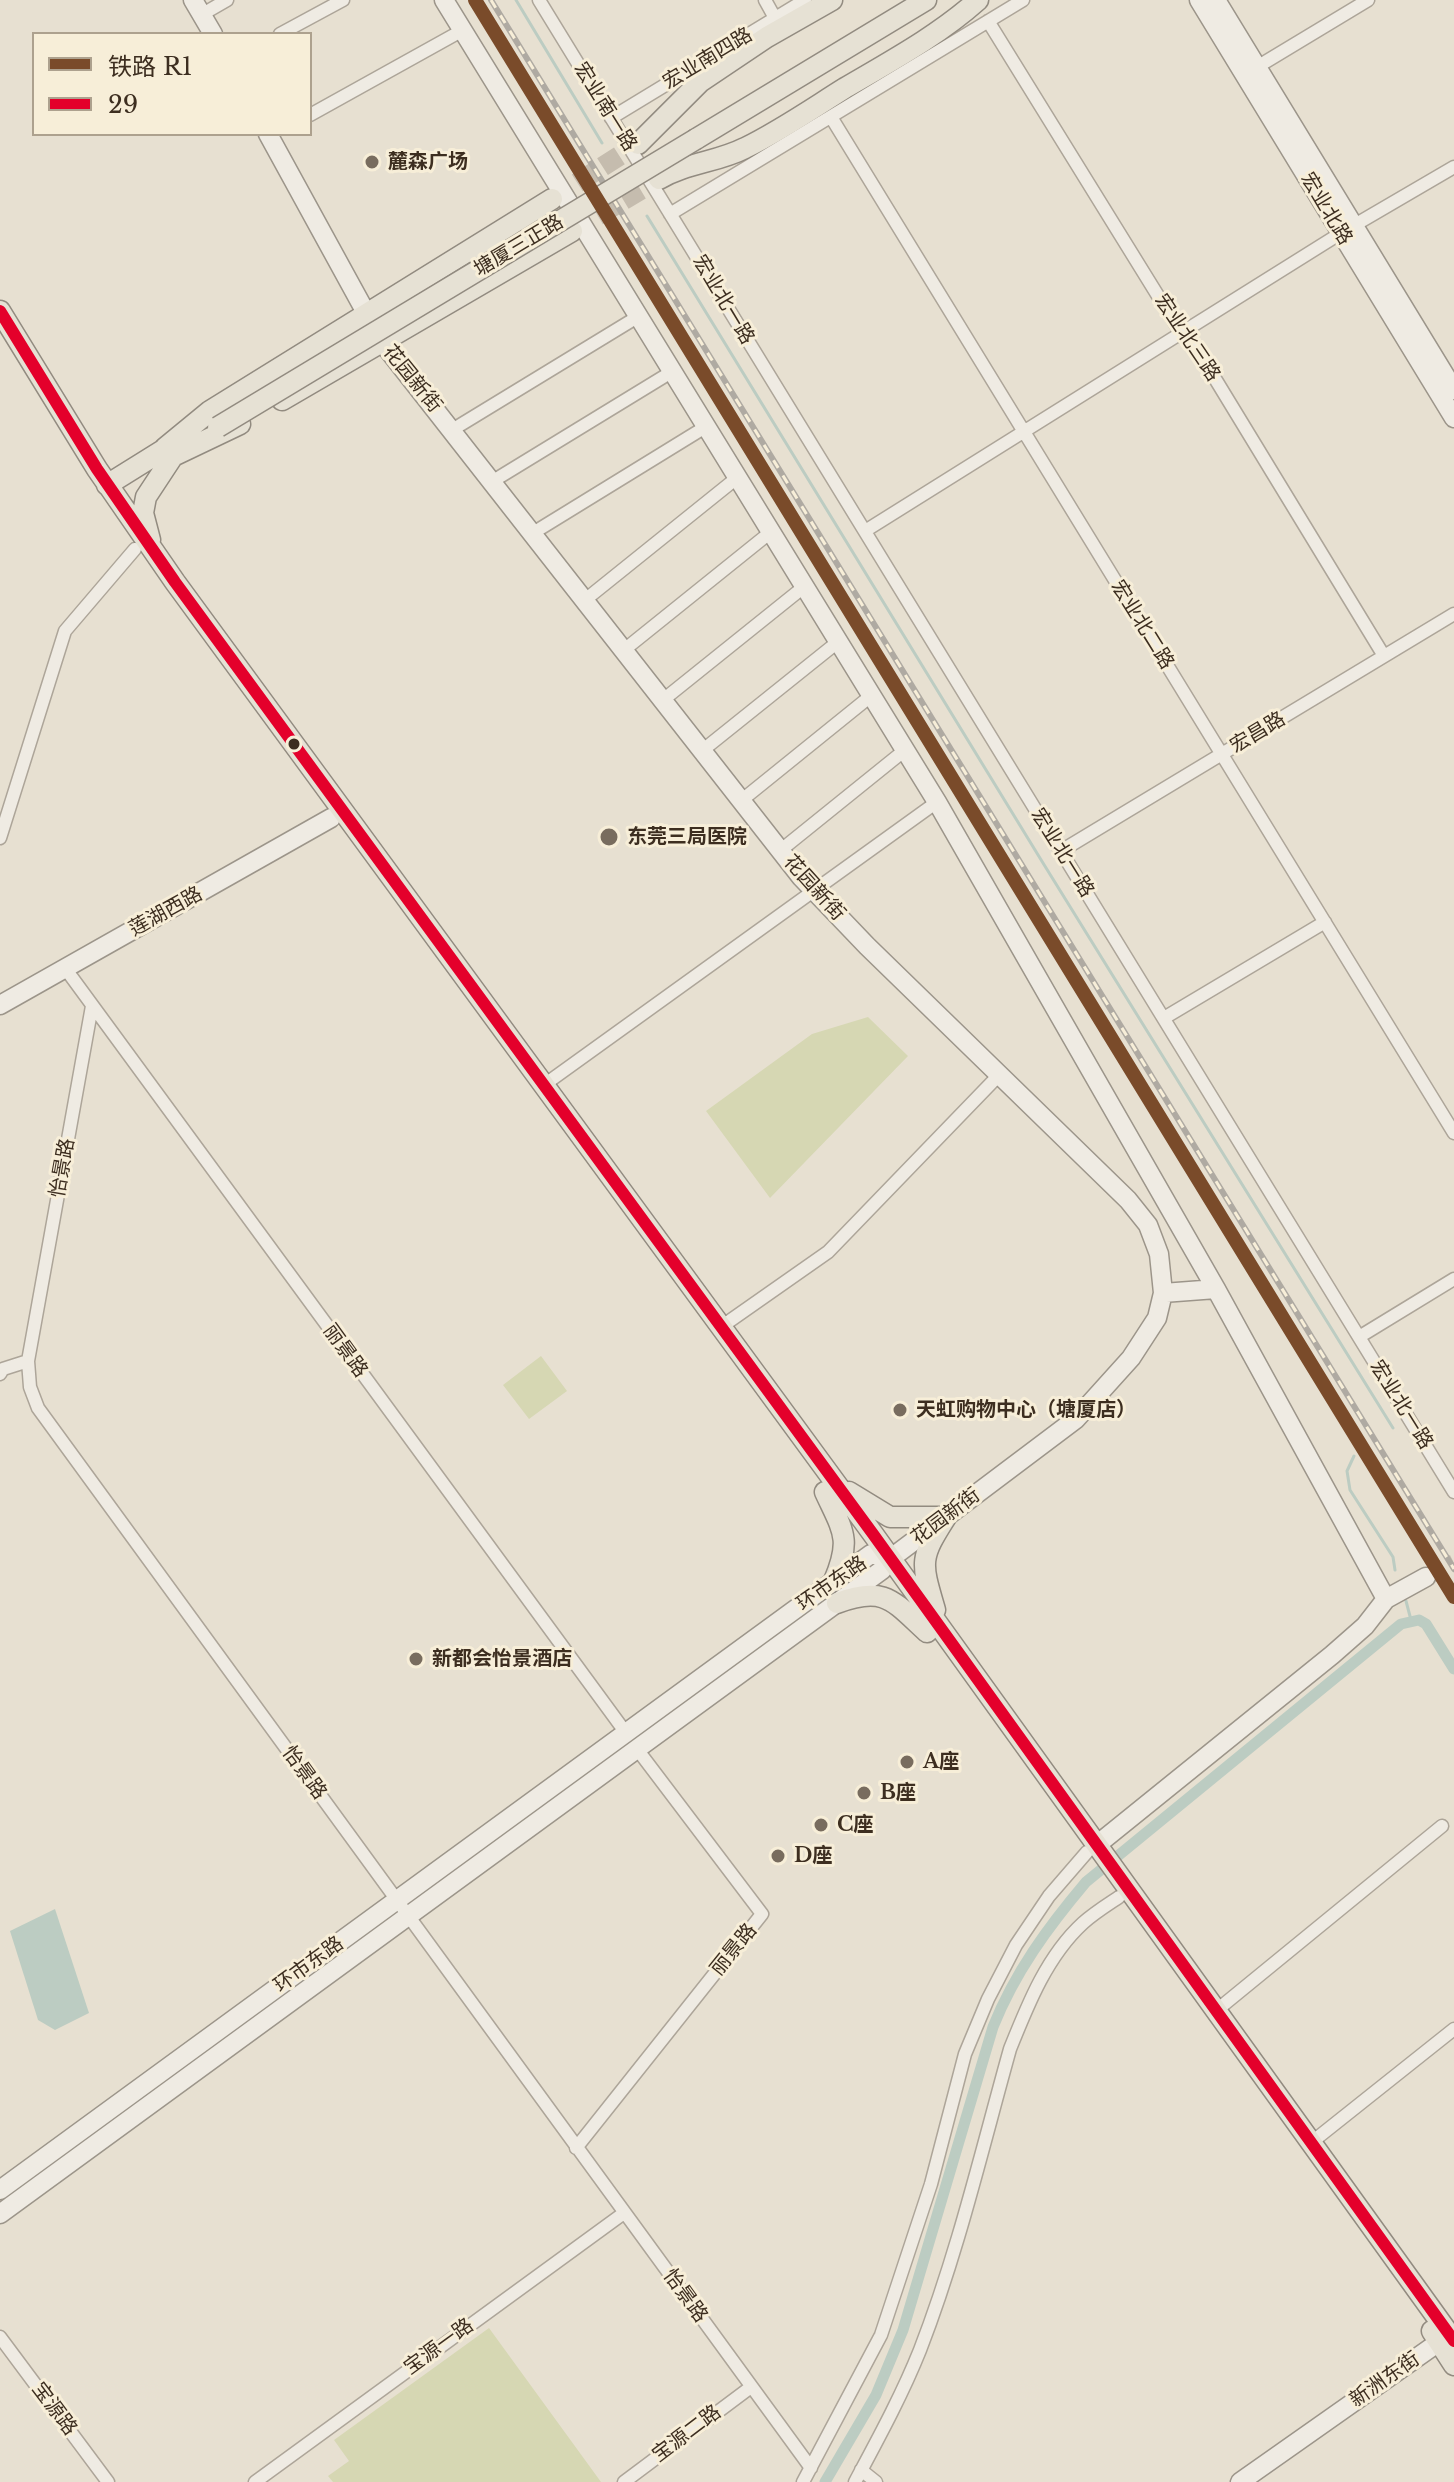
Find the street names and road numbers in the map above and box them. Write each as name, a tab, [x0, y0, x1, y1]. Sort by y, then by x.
street label: 宏业南四路	[659, 23, 757, 95]
street label: 宏业南一路	[568, 58, 642, 156]
street label: 宏业北路	[1295, 169, 1357, 249]
street label: 塘厦三正路	[470, 210, 568, 282]
street label: 宏业北一路	[687, 251, 759, 349]
street label: 宏业北三路	[1149, 290, 1225, 386]
street label: 花园新街	[378, 340, 446, 418]
street label: 宏业北二路	[1105, 576, 1179, 674]
street label: 宏昌路	[1226, 707, 1290, 759]
street label: 宏业北一路	[1025, 804, 1099, 902]
street label: 花园新街	[778, 850, 850, 926]
street label: 莲湖西路	[125, 882, 207, 942]
street label: 怡景路	[46, 1136, 80, 1200]
street label: 丽景路	[318, 1320, 372, 1382]
street label: 宏业北一路	[1364, 1356, 1438, 1454]
street label: 花园新街	[907, 1483, 985, 1551]
street label: 环市东路	[792, 1551, 872, 1617]
street label: 怡景路	[277, 1742, 331, 1804]
street label: 丽景路	[706, 1919, 762, 1981]
street label: 环市东路	[270, 1932, 348, 1998]
street label: 怡景路	[658, 2265, 712, 2327]
street label: 宝源一路	[400, 2314, 478, 2380]
street label: 新洲东街	[1345, 2347, 1425, 2413]
street label: 宝源路	[26, 2378, 82, 2440]
street label: 宝源二路	[648, 2400, 726, 2468]

